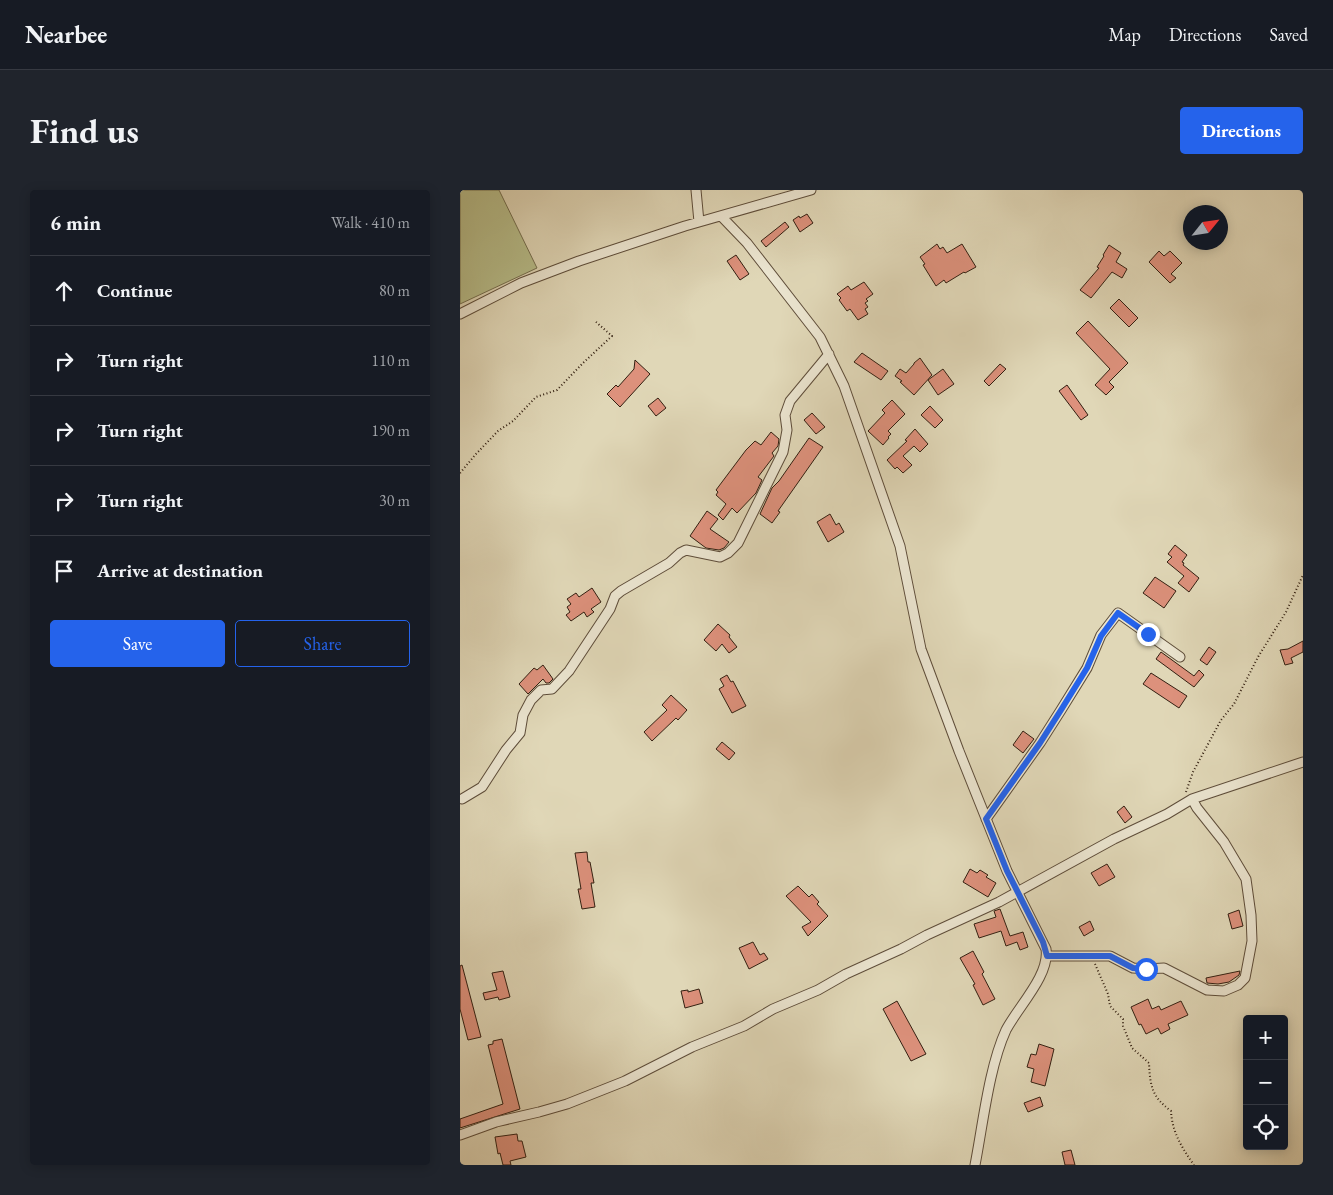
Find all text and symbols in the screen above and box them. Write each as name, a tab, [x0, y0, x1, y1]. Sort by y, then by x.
text: Nearbee	[25, 19, 107, 50]
text: Map	[1109, 23, 1141, 46]
text: Directions	[1169, 23, 1241, 46]
text: Saved	[1269, 23, 1308, 46]
button: Directions	[1180, 107, 1303, 154]
text: Find us	[30, 108, 139, 153]
north arrow	[1183, 205, 1228, 250]
text: 6 min	[50, 209, 101, 236]
text: Walk · 410 m	[331, 212, 410, 233]
icon: ahead	[50, 277, 78, 305]
text: Continue	[97, 278, 172, 303]
text: 80 m	[379, 280, 410, 301]
icon: right	[50, 347, 78, 375]
text: Turn right	[97, 348, 183, 373]
text: 110 m	[371, 350, 410, 371]
icon: right	[50, 417, 78, 445]
text: Turn right	[97, 418, 183, 443]
text: 190 m	[371, 420, 410, 441]
icon: right	[50, 487, 78, 515]
text: Turn right	[97, 488, 183, 513]
text: 30 m	[379, 490, 410, 511]
icon: arrive	[50, 557, 78, 585]
text: Arrive at destination	[97, 558, 263, 583]
button: Save	[50, 620, 225, 667]
button: Share	[235, 620, 410, 667]
route end	[1137, 623, 1160, 646]
route start	[1135, 958, 1158, 981]
map controls	[1243, 1015, 1288, 1150]
button: +	[1243, 1015, 1288, 1060]
button: −	[1243, 1060, 1288, 1105]
button: locate	[1243, 1105, 1288, 1150]

